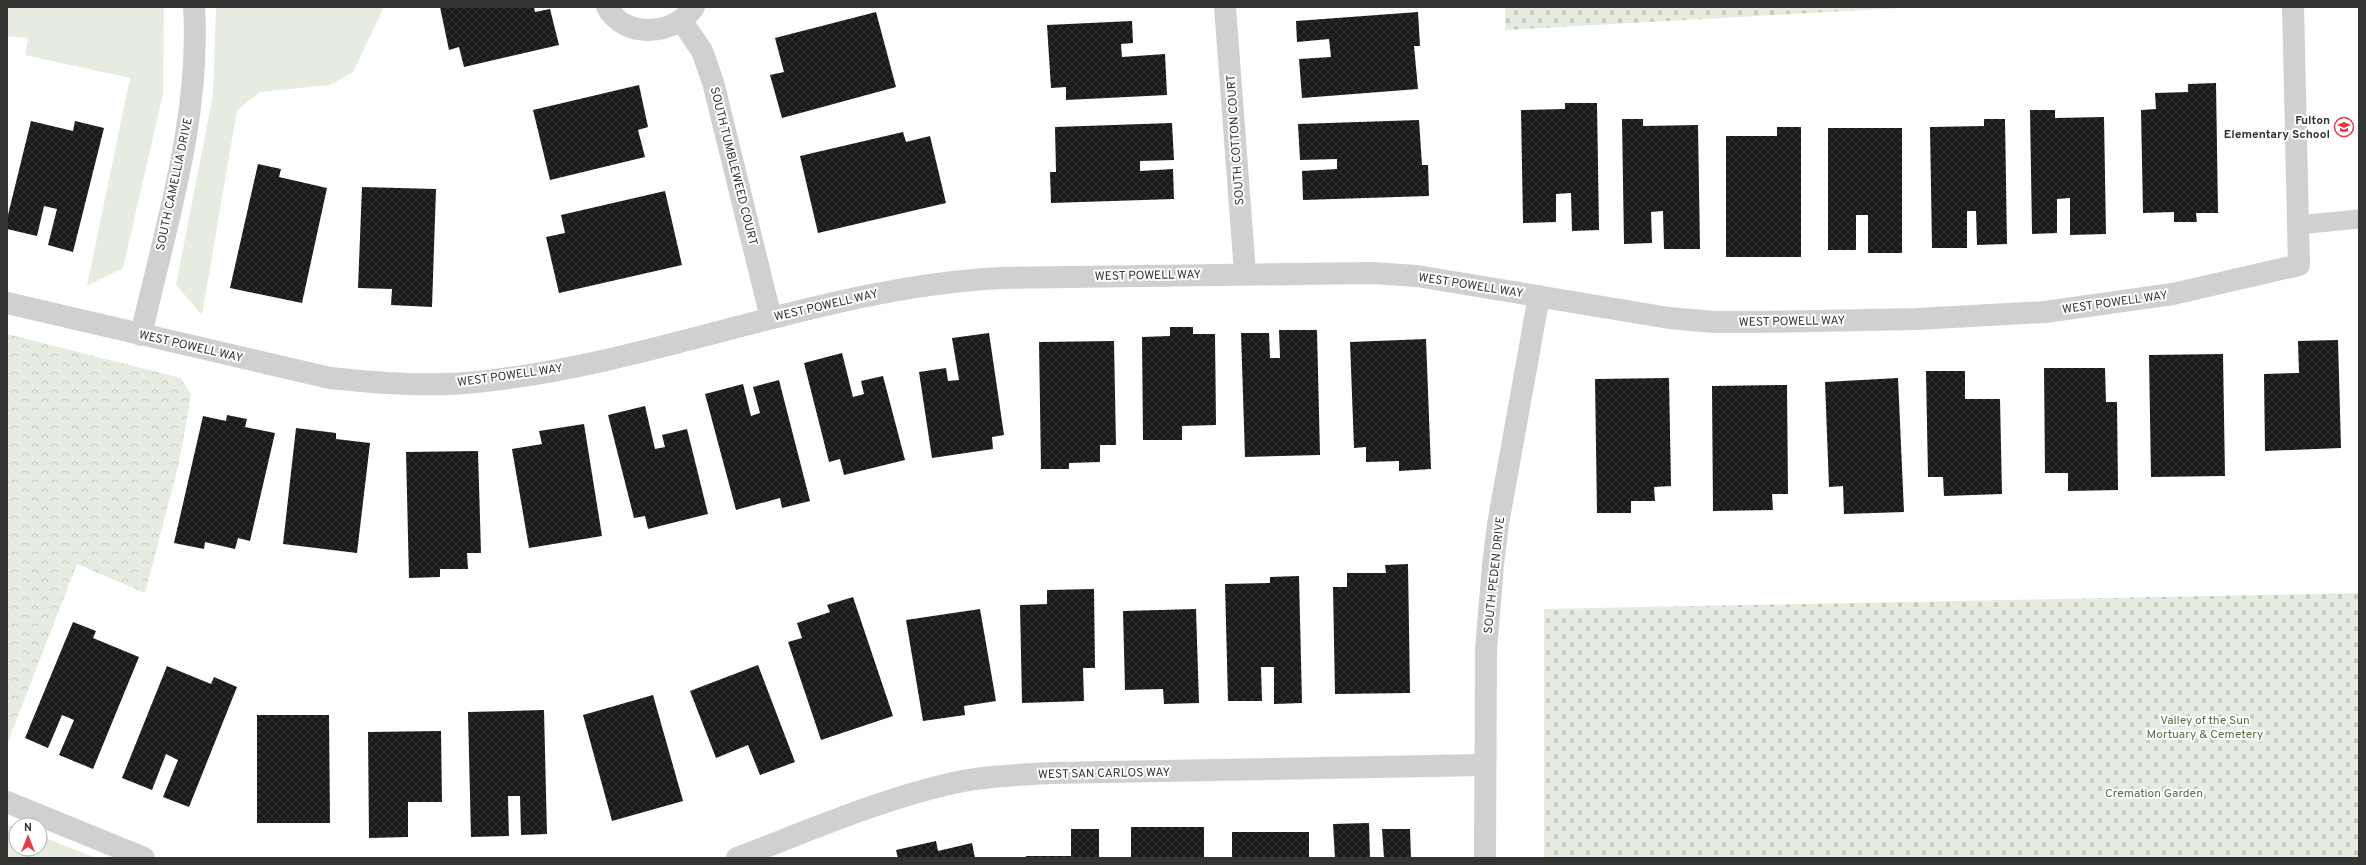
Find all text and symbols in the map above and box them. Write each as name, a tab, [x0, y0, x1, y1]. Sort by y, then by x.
street label: SOUTH COTTON COURT	[1223, 74, 1249, 206]
street label: SOUTH TUMBLEWEED COURT	[706, 85, 760, 247]
place label: Fulton Elementary School	[2224, 113, 2330, 143]
street label: SOUTH CAMELLIA DRIVE	[153, 116, 197, 252]
school or university icon: Fulton Elementary School	[2333, 116, 2355, 138]
street label: WEST POWELL WAY	[1095, 267, 1202, 285]
street label: WEST POWELL WAY	[1417, 270, 1525, 302]
street label: WEST POWELL WAY	[773, 286, 880, 326]
street label: WEST POWELL WAY	[2061, 288, 2169, 318]
street label: WEST POWELL WAY	[1739, 313, 1846, 331]
street label: WEST POWELL WAY	[137, 327, 245, 367]
street label: WEST POWELL WAY	[456, 361, 564, 391]
street label: SOUTH PEDEN DRIVE	[1481, 516, 1509, 635]
park label: Valley of the Sun Mortuary & Cemetery	[2147, 713, 2263, 743]
street label: WEST SAN CARLOS WAY	[1038, 765, 1171, 783]
park label: Cremation Garden	[2105, 786, 2203, 802]
north arrow	[8, 817, 48, 857]
text: N	[24, 821, 32, 835]

